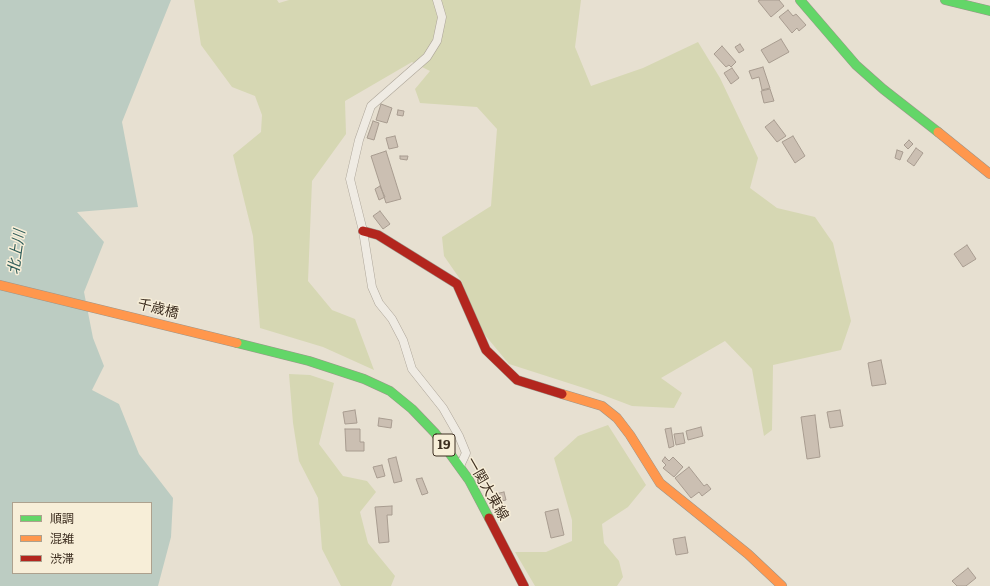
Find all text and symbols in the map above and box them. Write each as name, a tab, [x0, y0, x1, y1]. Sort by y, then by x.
water label: 北上川	[5, 228, 29, 276]
street label: 千歳橋	[136, 296, 180, 322]
road number: 19	[433, 434, 455, 456]
street label: 一関大東線	[462, 454, 512, 524]
legend	[12, 502, 152, 574]
text: 順調	[50, 509, 74, 527]
text: 混雑	[50, 529, 74, 547]
text: 渋滞	[50, 549, 74, 567]

